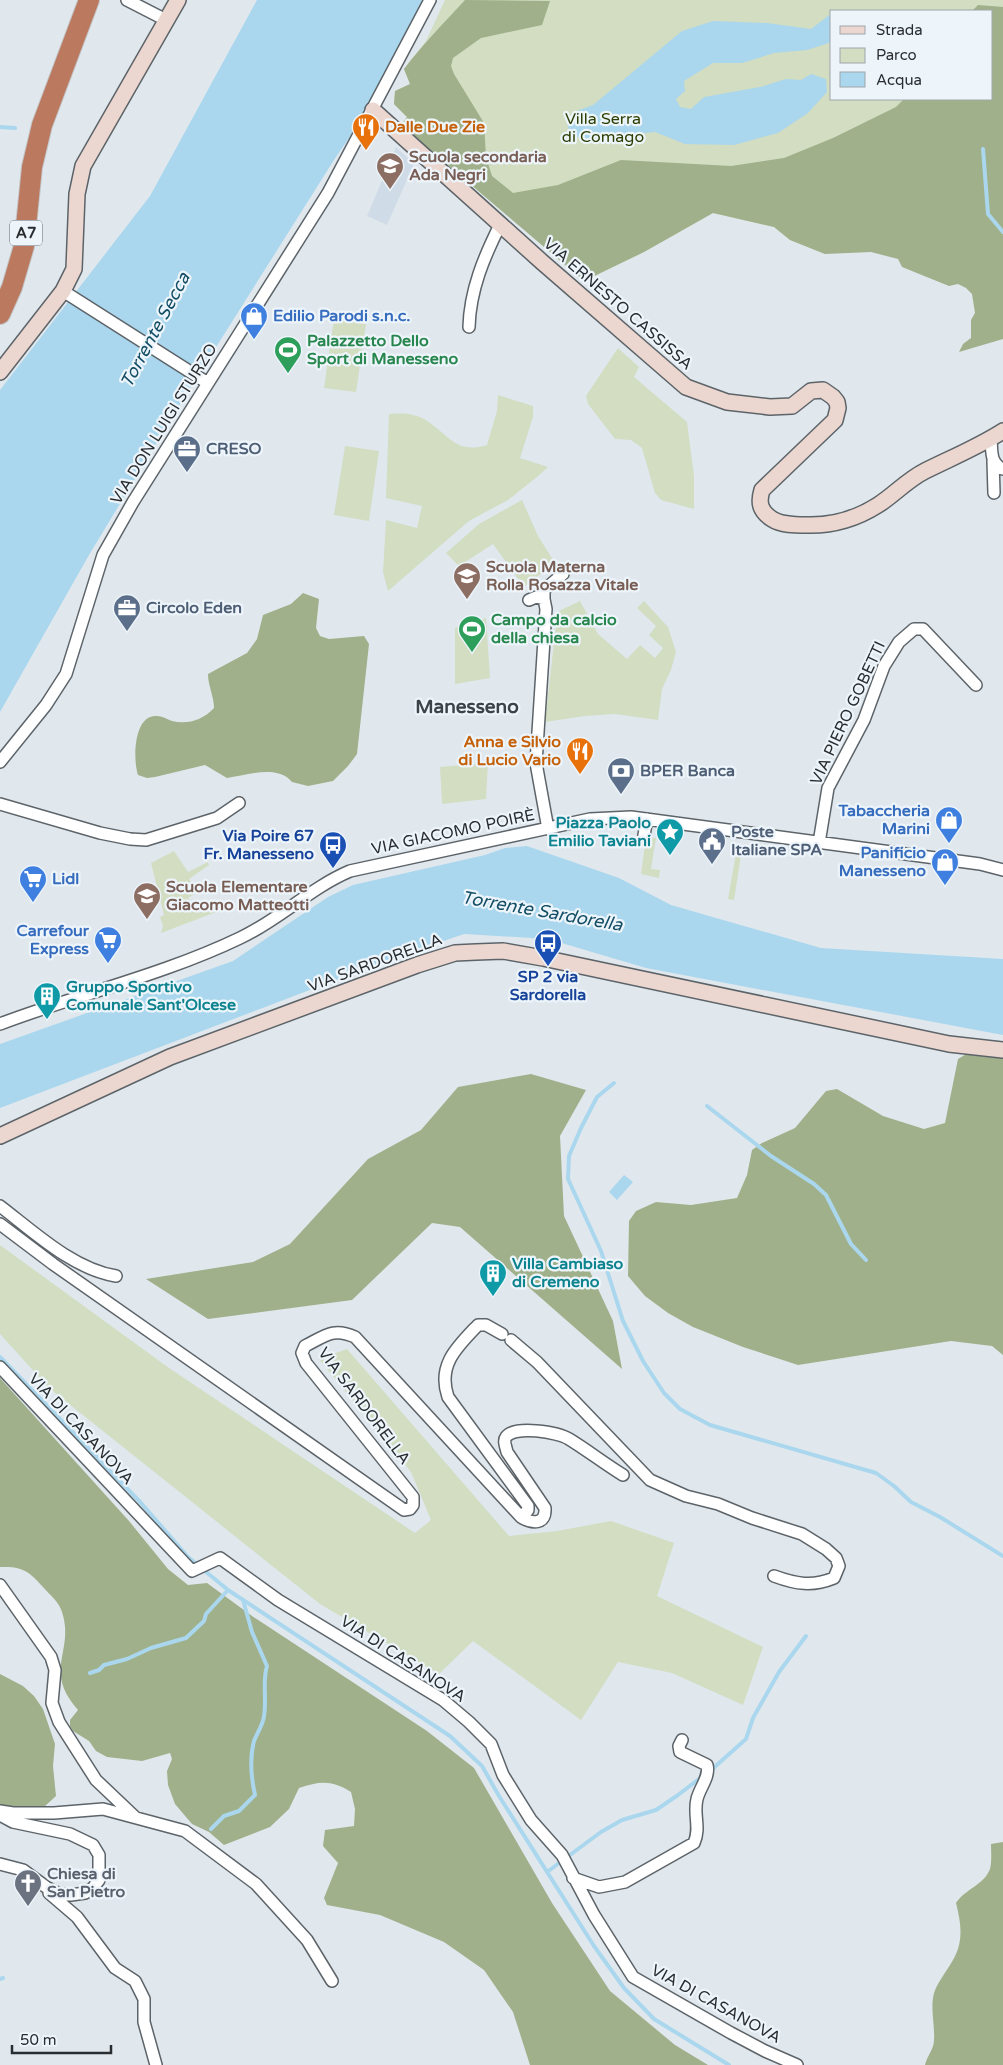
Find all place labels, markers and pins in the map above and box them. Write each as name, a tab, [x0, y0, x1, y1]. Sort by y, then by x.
restaurant icon: Dalle Due Zie	[351, 112, 381, 151]
place label: Dalle Due Zie	[385, 117, 485, 137]
place label: Scuola secondaria Ada Negri	[409, 147, 547, 185]
school or university icon: Scuola secondaria Ada Negri	[375, 151, 405, 190]
shop icon: Edilio Parodi s.n.c.	[239, 301, 269, 340]
place label: Edilio Parodi s.n.c.	[273, 306, 410, 326]
place label: Palazzetto Dello Sport di Manesseno	[307, 331, 459, 369]
sports icon: Palazzetto Dello Sport di Manesseno	[273, 335, 303, 374]
office icon: CRESO	[172, 434, 202, 473]
place label: CRESO	[206, 439, 262, 459]
place label: Scuola Materna Rolla Rosazza Vitale	[486, 557, 638, 595]
school or university icon: Scuola Materna Rolla Rosazza Vitale	[452, 561, 482, 600]
office icon: Circolo Eden	[112, 593, 142, 632]
place label: Circolo Eden	[146, 598, 242, 618]
place label: Campo da calcio della chiesa	[491, 610, 617, 648]
sports icon: Campo da calcio della chiesa	[457, 614, 487, 653]
place label: Anna e Silvio di Lucio Vario	[458, 732, 561, 770]
restaurant icon: Anna e Silvio di Lucio Vario	[565, 736, 595, 775]
bank icon: BPER Banca	[606, 756, 636, 795]
place label: BPER Banca	[640, 761, 735, 781]
place label: Tabaccheria Marini	[838, 801, 930, 839]
shop icon: Tabaccheria Marini	[934, 805, 964, 844]
place label: Piazza Paolo Emilio Taviani	[548, 813, 651, 851]
place icon: Piazza Paolo Emilio Taviani	[655, 817, 685, 856]
place label: Poste Italiane SPA	[731, 822, 822, 860]
place label: Via Poire 67 Fr. Manesseno	[204, 826, 314, 864]
public building icon: Poste Italiane SPA	[697, 826, 727, 865]
bus stop icon: Via Poire 67 Fr. Manesseno	[318, 830, 348, 869]
place label: Panificio Manesseno	[839, 843, 926, 881]
shop icon: Panificio Manesseno	[930, 847, 960, 886]
supermarket icon: Lidl	[18, 864, 48, 903]
place label: Lidl	[52, 869, 79, 889]
place label: Scuola Elementare Giacomo Matteotti	[166, 877, 309, 915]
school or university icon: Scuola Elementare Giacomo Matteotti	[132, 881, 162, 920]
place label: Carrefour Express	[17, 921, 90, 959]
supermarket icon: Carrefour Express	[93, 925, 123, 964]
bus stop icon: SP 2 via Sardorella	[533, 928, 563, 967]
place label: SP 2 via Sardorella	[510, 967, 586, 1005]
place label: Gruppo Sportivo Comunale Sant'Olcese	[66, 977, 236, 1015]
building icon: Gruppo Sportivo Comunale Sant'Olcese	[32, 981, 62, 1020]
place label: Villa Cambiaso di Cremeno	[512, 1254, 624, 1292]
building icon: Villa Cambiaso di Cremeno	[478, 1258, 508, 1297]
place label: Chiesa di San Pietro	[47, 1864, 125, 1902]
church icon: Chiesa di San Pietro	[13, 1868, 43, 1907]

